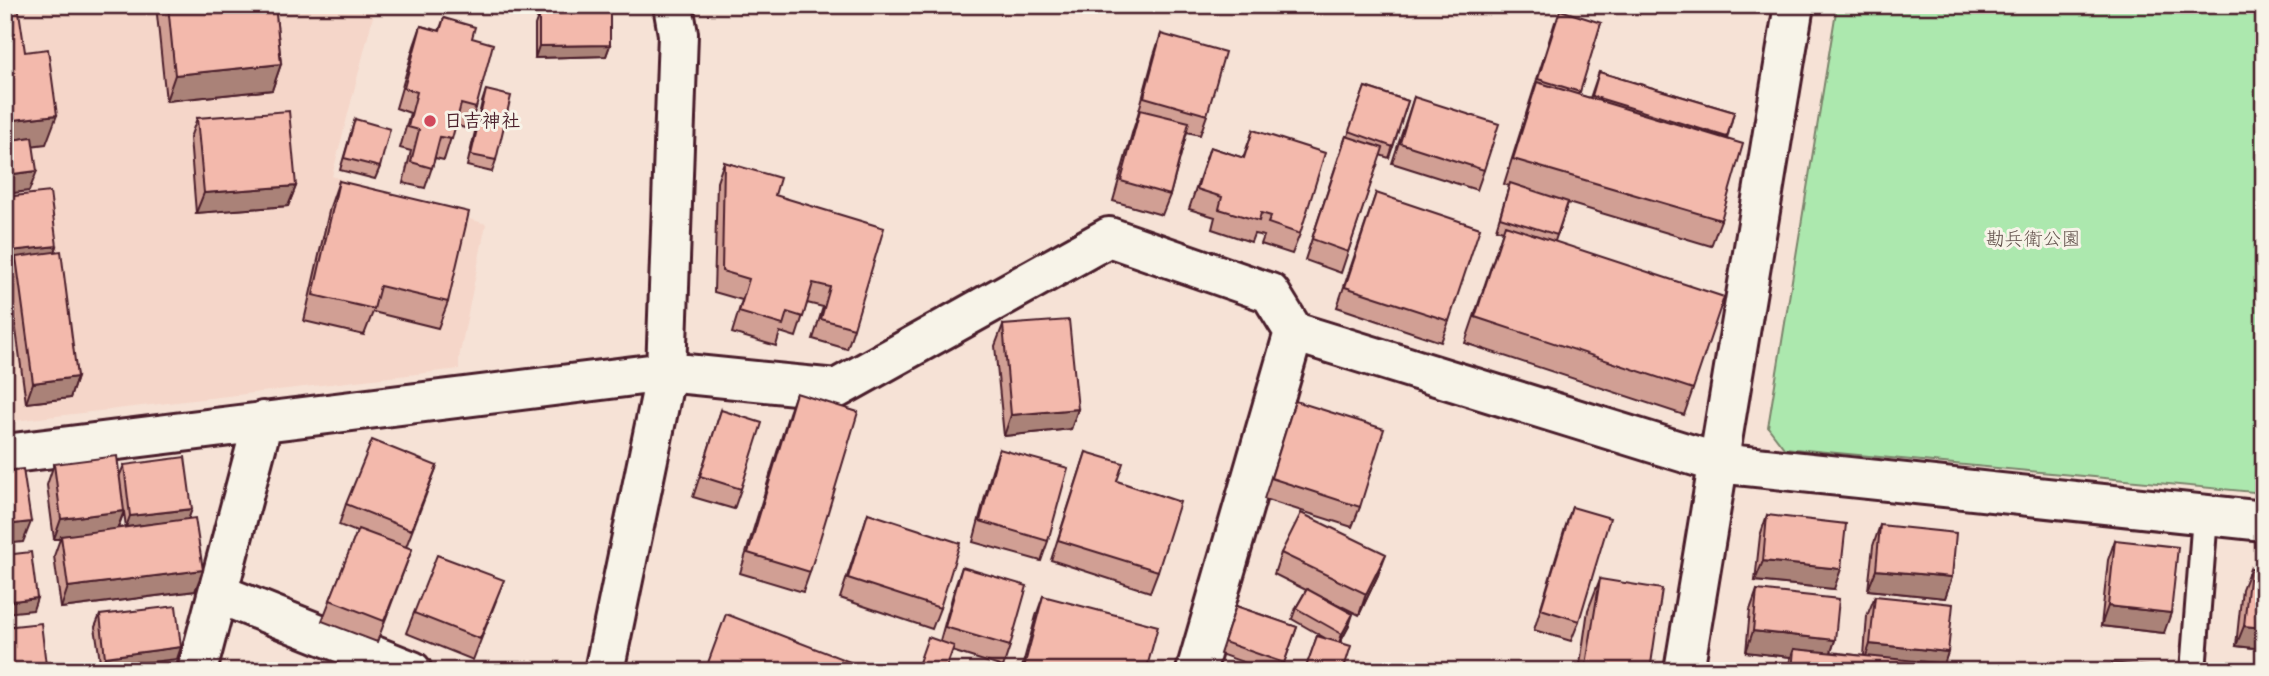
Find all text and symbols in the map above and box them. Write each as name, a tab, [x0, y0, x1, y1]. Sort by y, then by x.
place label: 日吉神社	[444, 108, 520, 135]
marker: 日吉神社	[422, 113, 438, 129]
park label: 勘兵衛公園	[1985, 226, 2081, 253]

